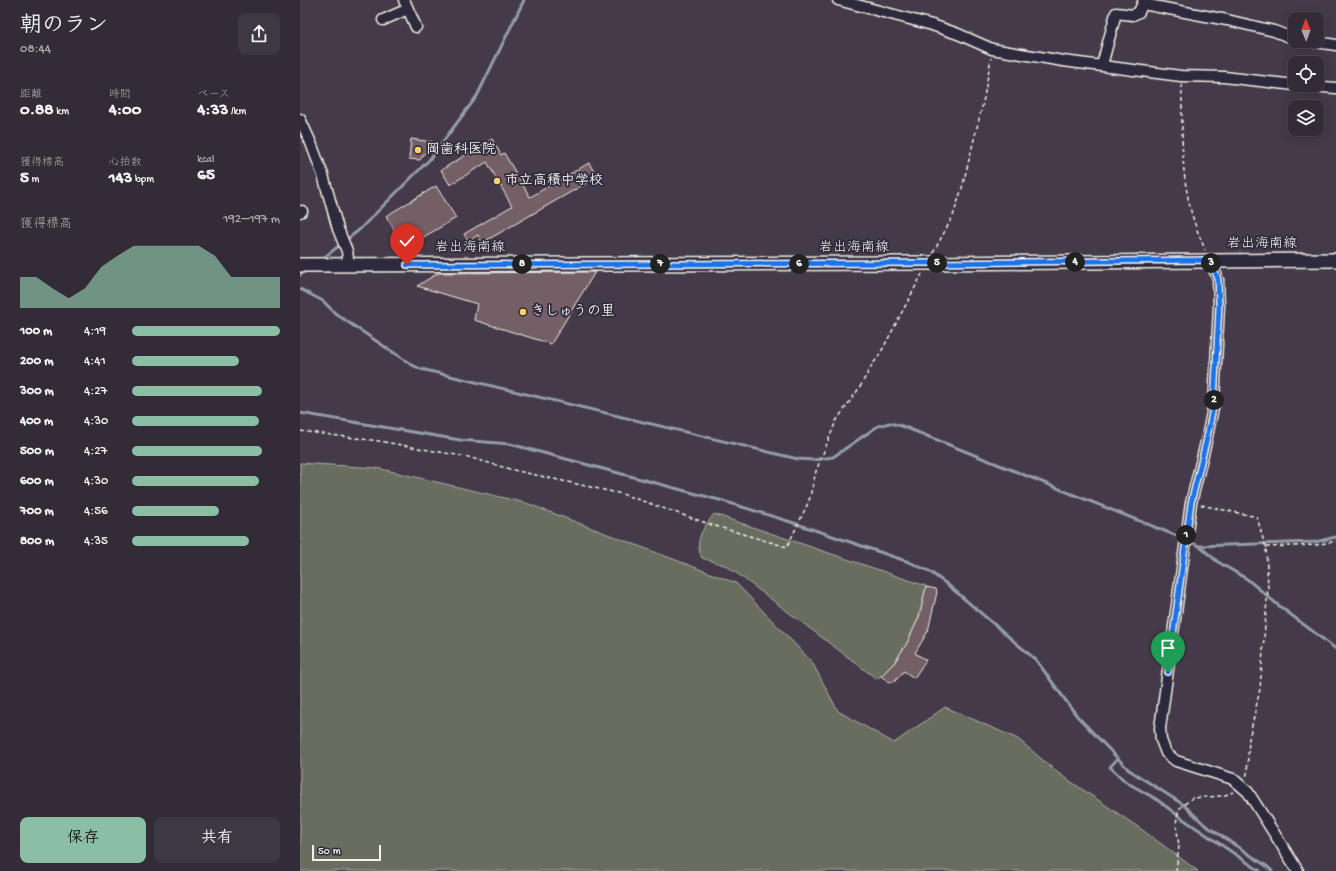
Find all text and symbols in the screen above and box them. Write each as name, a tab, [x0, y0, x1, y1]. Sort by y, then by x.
north arrow	[1288, 12, 1324, 48]
map controls	[1288, 12, 1324, 136]
button: share	[238, 13, 280, 55]
text: 朝のラン	[20, 14, 108, 40]
text: 08:44	[20, 42, 51, 57]
button: locate	[1288, 56, 1324, 92]
text: 距離	[20, 89, 42, 101]
text: 時間	[109, 89, 131, 101]
text: ペース	[197, 89, 230, 101]
button: layers	[1288, 100, 1324, 136]
text: 0.88	[20, 101, 54, 121]
text: 4:00	[109, 101, 141, 121]
text: 4:33	[197, 101, 228, 121]
text: km	[54, 106, 69, 118]
text: /km	[228, 106, 246, 118]
place label: 岡歯科医院	[426, 141, 496, 159]
marker: 岡歯科医院	[413, 145, 423, 155]
text: kcal	[197, 154, 215, 166]
text: 獲得標高	[20, 157, 64, 169]
text: 心拍数	[109, 157, 142, 169]
text: 65	[197, 166, 215, 186]
text: 5	[20, 169, 29, 189]
text: 143	[109, 169, 132, 189]
place label: 市立高積中学校	[505, 173, 603, 190]
text: m	[29, 174, 39, 186]
text: bpm	[132, 174, 154, 186]
marker: 市立高積中学校	[492, 176, 502, 186]
text: 192–197 m	[223, 212, 280, 227]
text: 獲得標高	[20, 217, 72, 232]
pin	[390, 224, 424, 265]
icon: check	[396, 230, 418, 252]
street label: 岩出海南線	[1227, 236, 1297, 253]
street label: 岩出海南線	[435, 240, 505, 257]
street label: 岩出海南線	[819, 240, 889, 257]
pin: 4	[1065, 252, 1085, 272]
pin: 5	[927, 253, 947, 273]
pin: 3	[1201, 253, 1221, 273]
pin: 8	[512, 254, 532, 274]
pin: 7	[650, 254, 670, 274]
pin: 6	[789, 254, 809, 274]
text: 4	[1072, 256, 1078, 268]
text: 5	[934, 257, 940, 269]
text: 3	[1208, 257, 1214, 269]
text: 8	[519, 258, 525, 270]
text: 7	[657, 258, 663, 270]
text: 6	[796, 258, 802, 270]
place label: きしゅうの里	[531, 303, 615, 321]
marker: きしゅうの里	[518, 307, 528, 317]
text: 100 m	[20, 324, 52, 339]
text: 4:19	[84, 324, 106, 339]
text: 200 m	[20, 354, 53, 369]
text: 4:41	[84, 354, 106, 369]
text: 300 m	[20, 384, 54, 399]
text: 4:27	[84, 384, 107, 399]
pin: 2	[1204, 390, 1224, 410]
text: 2	[1211, 394, 1217, 406]
text: 400 m	[20, 414, 53, 429]
text: 4:30	[84, 414, 108, 429]
text: 500 m	[20, 444, 54, 459]
text: 4:27	[84, 444, 107, 459]
text: 600 m	[20, 474, 54, 489]
text: 4:30	[84, 474, 108, 489]
text: 700 m	[20, 504, 54, 519]
text: 4:56	[84, 504, 108, 519]
pin: 1	[1176, 525, 1196, 545]
text: 1	[1184, 529, 1188, 541]
text: 800 m	[20, 534, 54, 549]
text: 4:35	[84, 534, 108, 549]
pin	[1151, 631, 1185, 672]
icon: arrive	[1157, 637, 1179, 659]
button: 保存	[20, 817, 146, 863]
button: 共有	[154, 817, 280, 863]
scale bar	[312, 843, 381, 862]
text: 50 m	[318, 846, 340, 858]

